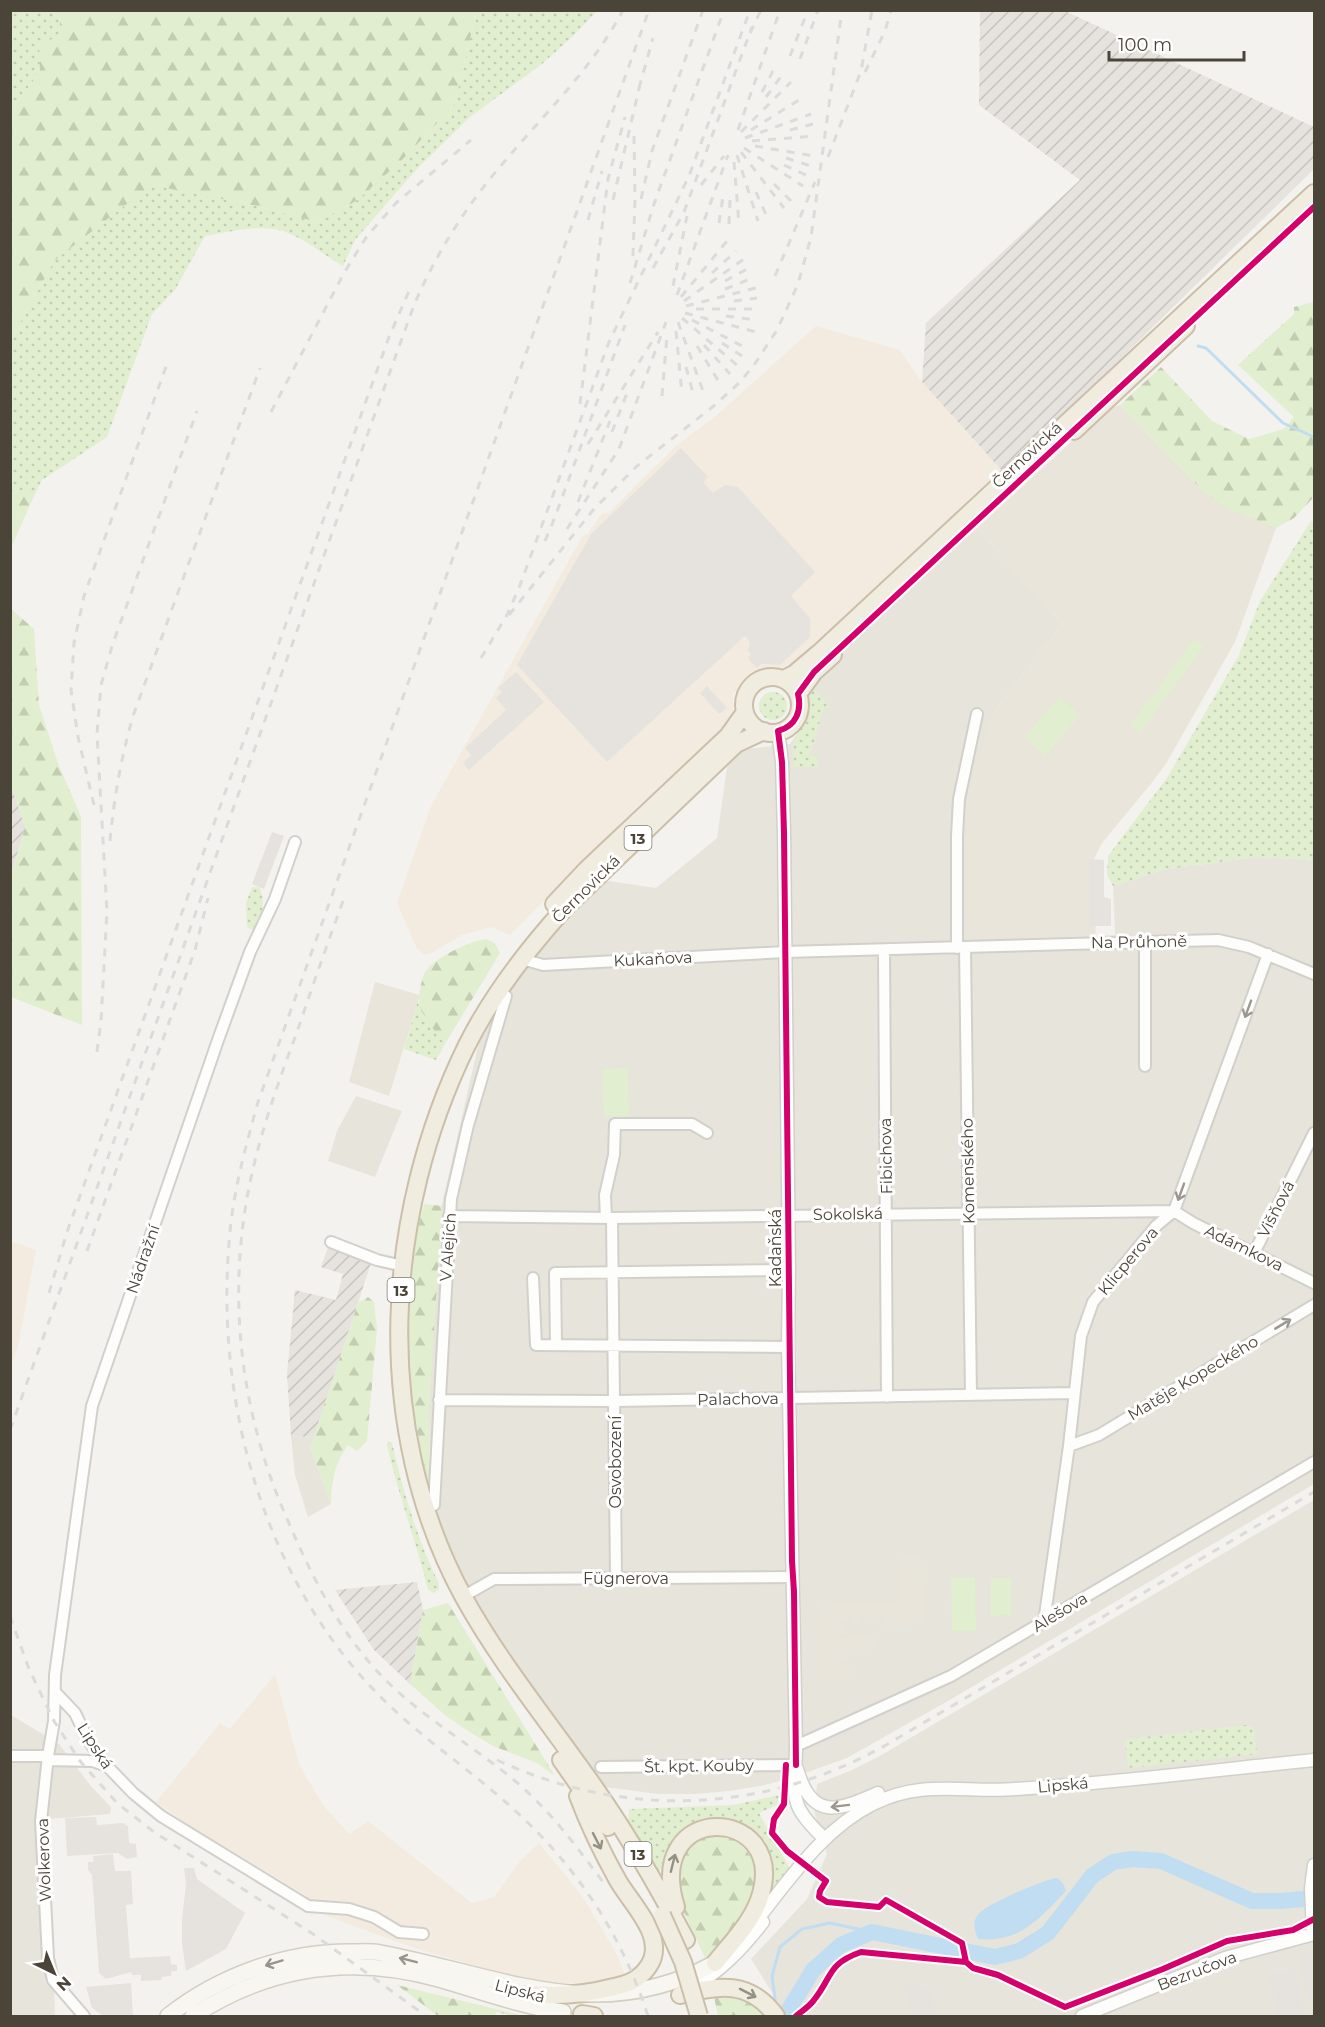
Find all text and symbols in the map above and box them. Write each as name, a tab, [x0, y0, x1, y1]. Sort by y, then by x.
scale bar	[1109, 24, 1244, 62]
text: 100 m	[1118, 34, 1172, 56]
street label: Černovická	[988, 418, 1066, 492]
road number: 13	[624, 826, 652, 850]
street label: Černovická	[548, 851, 624, 927]
street label: Na Průhoně	[1091, 932, 1187, 952]
street label: Kukaňova	[613, 947, 693, 971]
one-way arrow	[1241, 999, 1252, 1018]
street label: Fibichova	[876, 1117, 896, 1195]
street label: Komenského	[958, 1118, 978, 1224]
street label: Višňová	[1254, 1177, 1298, 1241]
one-way arrow	[1175, 1182, 1186, 1201]
street label: Sokolská	[813, 1204, 883, 1224]
street label: Kadaňská	[766, 1209, 785, 1287]
street label: V Alejích	[436, 1212, 460, 1282]
street label: Nádražní	[122, 1221, 164, 1296]
street label: Adámkova	[1201, 1221, 1287, 1275]
street label: Klicperova	[1094, 1223, 1162, 1299]
road number: 13	[388, 1278, 414, 1302]
one-way arrow	[1274, 1317, 1291, 1329]
street label: Matěje Kopeckého	[1124, 1332, 1262, 1424]
street label: Palachova	[697, 1389, 779, 1409]
street label: Osvobození	[606, 1415, 625, 1509]
street label: Fügnerova	[583, 1569, 669, 1588]
street label: Alešova	[1029, 1588, 1091, 1636]
street label: Lipská	[73, 1719, 117, 1773]
street label: Št. kpt. Kouby	[644, 1756, 754, 1776]
street label: Lipská	[1037, 1773, 1089, 1797]
one-way arrow	[831, 1801, 850, 1812]
street label: Wolkerova	[33, 1818, 55, 1902]
one-way arrow	[592, 1831, 603, 1849]
road number: 13	[624, 1842, 652, 1866]
one-way arrow	[668, 1854, 680, 1873]
north arrow	[24, 1943, 84, 2003]
street label: Bezručova	[1155, 1947, 1239, 1995]
one-way arrow	[399, 1953, 418, 1965]
one-way arrow	[265, 1958, 284, 1969]
text: N	[53, 1972, 75, 1995]
street label: Lipská	[493, 1975, 547, 2007]
one-way arrow	[739, 1987, 756, 1999]

